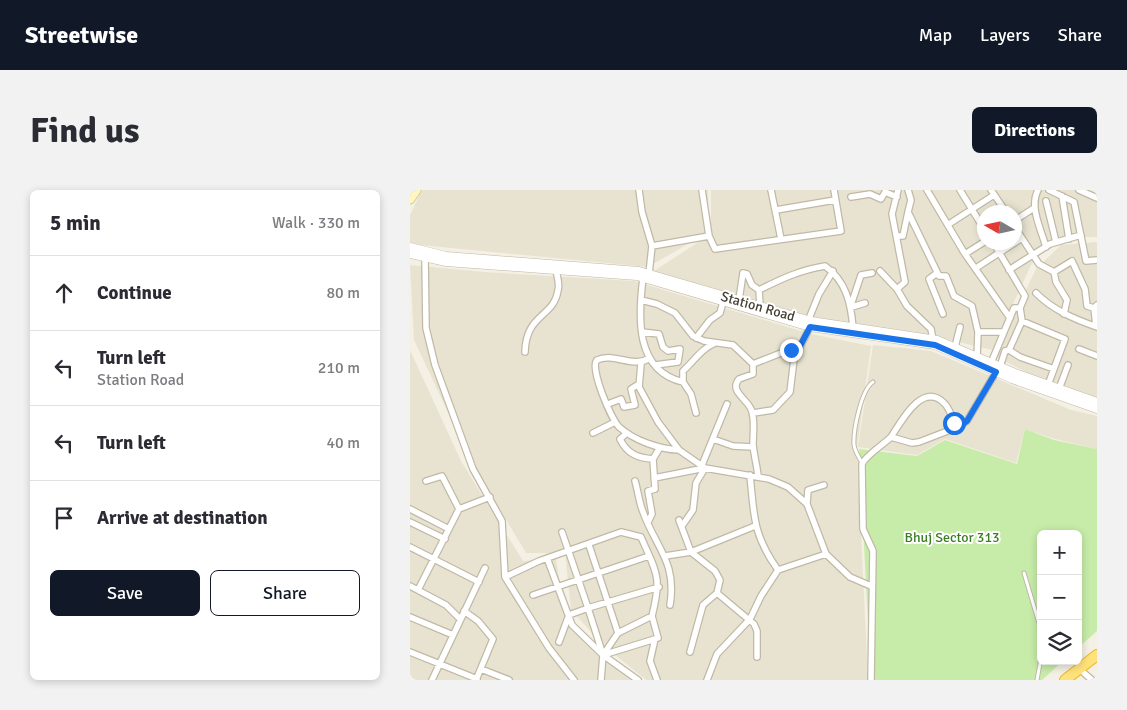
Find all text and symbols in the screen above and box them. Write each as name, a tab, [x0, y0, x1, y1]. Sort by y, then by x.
text: Streetwise	[25, 20, 138, 50]
text: Map	[919, 24, 952, 46]
text: Layers	[980, 24, 1030, 46]
text: Share	[1058, 24, 1102, 46]
button: Directions	[972, 107, 1097, 153]
text: Find us	[30, 109, 140, 152]
north arrow	[977, 205, 1022, 250]
text: 5 min	[50, 210, 101, 236]
text: Walk · 330 m	[272, 213, 360, 233]
icon: ahead	[50, 279, 78, 307]
text: Continue	[97, 281, 172, 305]
text: 80 m	[326, 283, 360, 303]
street label: Station Road	[719, 288, 797, 325]
route end	[780, 339, 803, 362]
text: Turn left	[97, 346, 166, 370]
icon: left	[50, 354, 78, 382]
text: 210 m	[318, 358, 360, 378]
text: Station Road	[97, 370, 184, 390]
route start	[943, 412, 966, 435]
icon: left	[50, 429, 78, 457]
text: Turn left	[97, 431, 166, 455]
text: 40 m	[326, 433, 360, 453]
icon: arrive	[50, 504, 78, 532]
text: Arrive at destination	[97, 506, 268, 530]
park label: Bhuj Sector 313	[904, 529, 1000, 546]
map controls	[1037, 530, 1082, 665]
button: +	[1037, 530, 1082, 575]
button: Save	[50, 570, 200, 616]
button: Share	[210, 570, 360, 616]
button: −	[1037, 575, 1082, 620]
button: layers	[1037, 620, 1082, 665]

